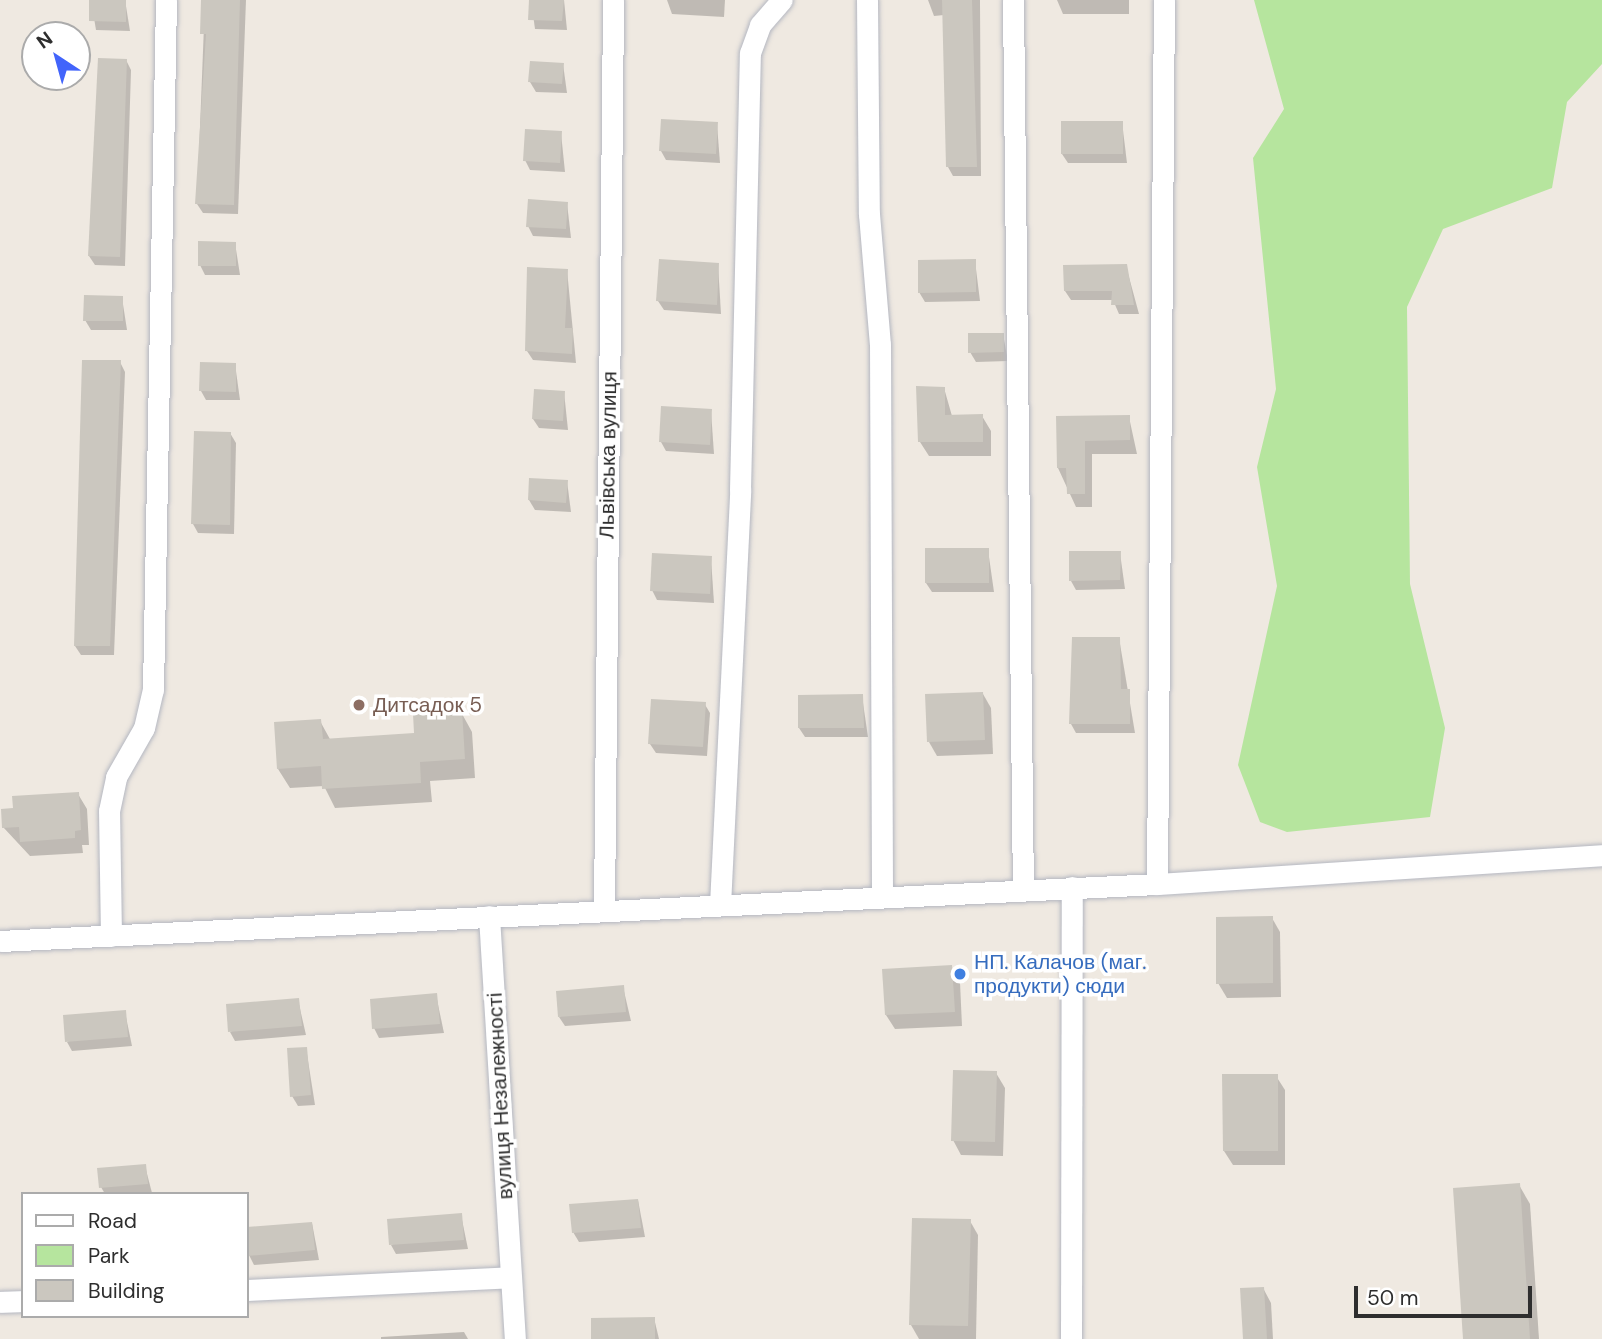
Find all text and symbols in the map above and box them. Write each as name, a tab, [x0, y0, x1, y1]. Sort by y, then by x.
north arrow	[21, 21, 91, 91]
text: N	[32, 26, 57, 54]
street label: Львівська вулиця	[594, 371, 622, 539]
place label: Дитсадок 5	[373, 692, 482, 718]
marker: Дитсадок 5	[351, 697, 367, 713]
place label: НП. Калачов (маг. продукти) сюди	[974, 949, 1147, 999]
marker: НП. Калачов (маг. продукти) сюди	[952, 966, 968, 982]
street label: вулиця Незалежності	[482, 992, 518, 1200]
legend	[21, 1192, 248, 1318]
text: Road	[88, 1207, 137, 1235]
text: Park	[88, 1242, 129, 1270]
scale bar	[1357, 1272, 1536, 1316]
text: Building	[88, 1277, 164, 1305]
text: 50 m	[1367, 1284, 1418, 1312]

